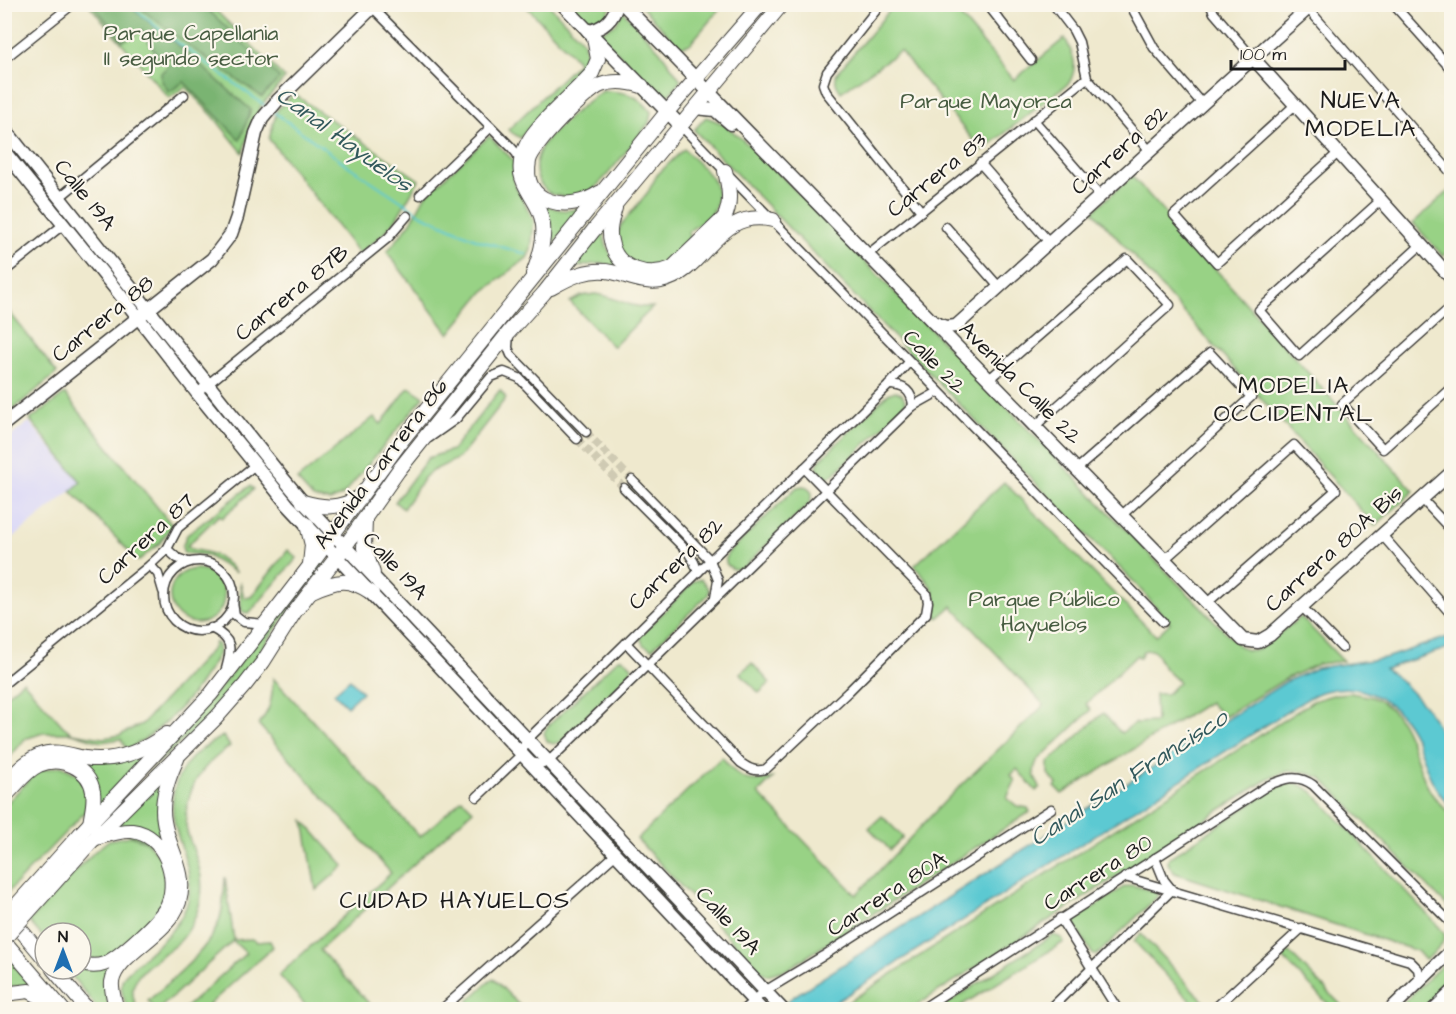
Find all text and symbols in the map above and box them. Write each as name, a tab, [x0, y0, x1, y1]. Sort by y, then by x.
park label: Parque Capellania II segundo sector	[103, 18, 279, 75]
scale bar	[1231, 33, 1345, 71]
text: 100 m	[1240, 42, 1286, 67]
water label: Canal Hayuelos	[269, 79, 421, 202]
district label: NUEVA MODELIA	[1305, 84, 1417, 146]
park label: Parque Mayorca	[900, 86, 1072, 118]
street label: Carrera 82	[1064, 97, 1176, 202]
street label: Carrera 83	[880, 125, 994, 225]
street label: Calle 19A	[47, 153, 123, 237]
street label: Carrera 87B	[228, 237, 356, 349]
street label: Carrera 88	[45, 268, 161, 370]
street label: Avenida Calle 22	[952, 315, 1089, 452]
street label: Calle 22	[895, 323, 973, 402]
district label: MODELIA OCCIDENTAL	[1214, 369, 1374, 431]
street label: Avenida Carrera 86	[307, 372, 456, 556]
street label: Carrera 80A Bis	[1258, 479, 1410, 619]
street label: Carrera 87	[90, 485, 202, 592]
street label: Carrera 82	[621, 510, 731, 618]
street label: Calle 19A	[355, 525, 435, 607]
park label: Parque Público Hayuelos	[968, 584, 1120, 641]
water label: Canal San Francisco	[1023, 700, 1236, 855]
street label: Carrera 80	[1038, 827, 1159, 919]
street label: Carrera 80A	[821, 844, 953, 944]
street label: Calle 19A	[688, 880, 768, 962]
district label: CIUDAD HAYUELOS	[339, 884, 571, 918]
north arrow	[33, 921, 93, 981]
text: N	[58, 926, 68, 948]

